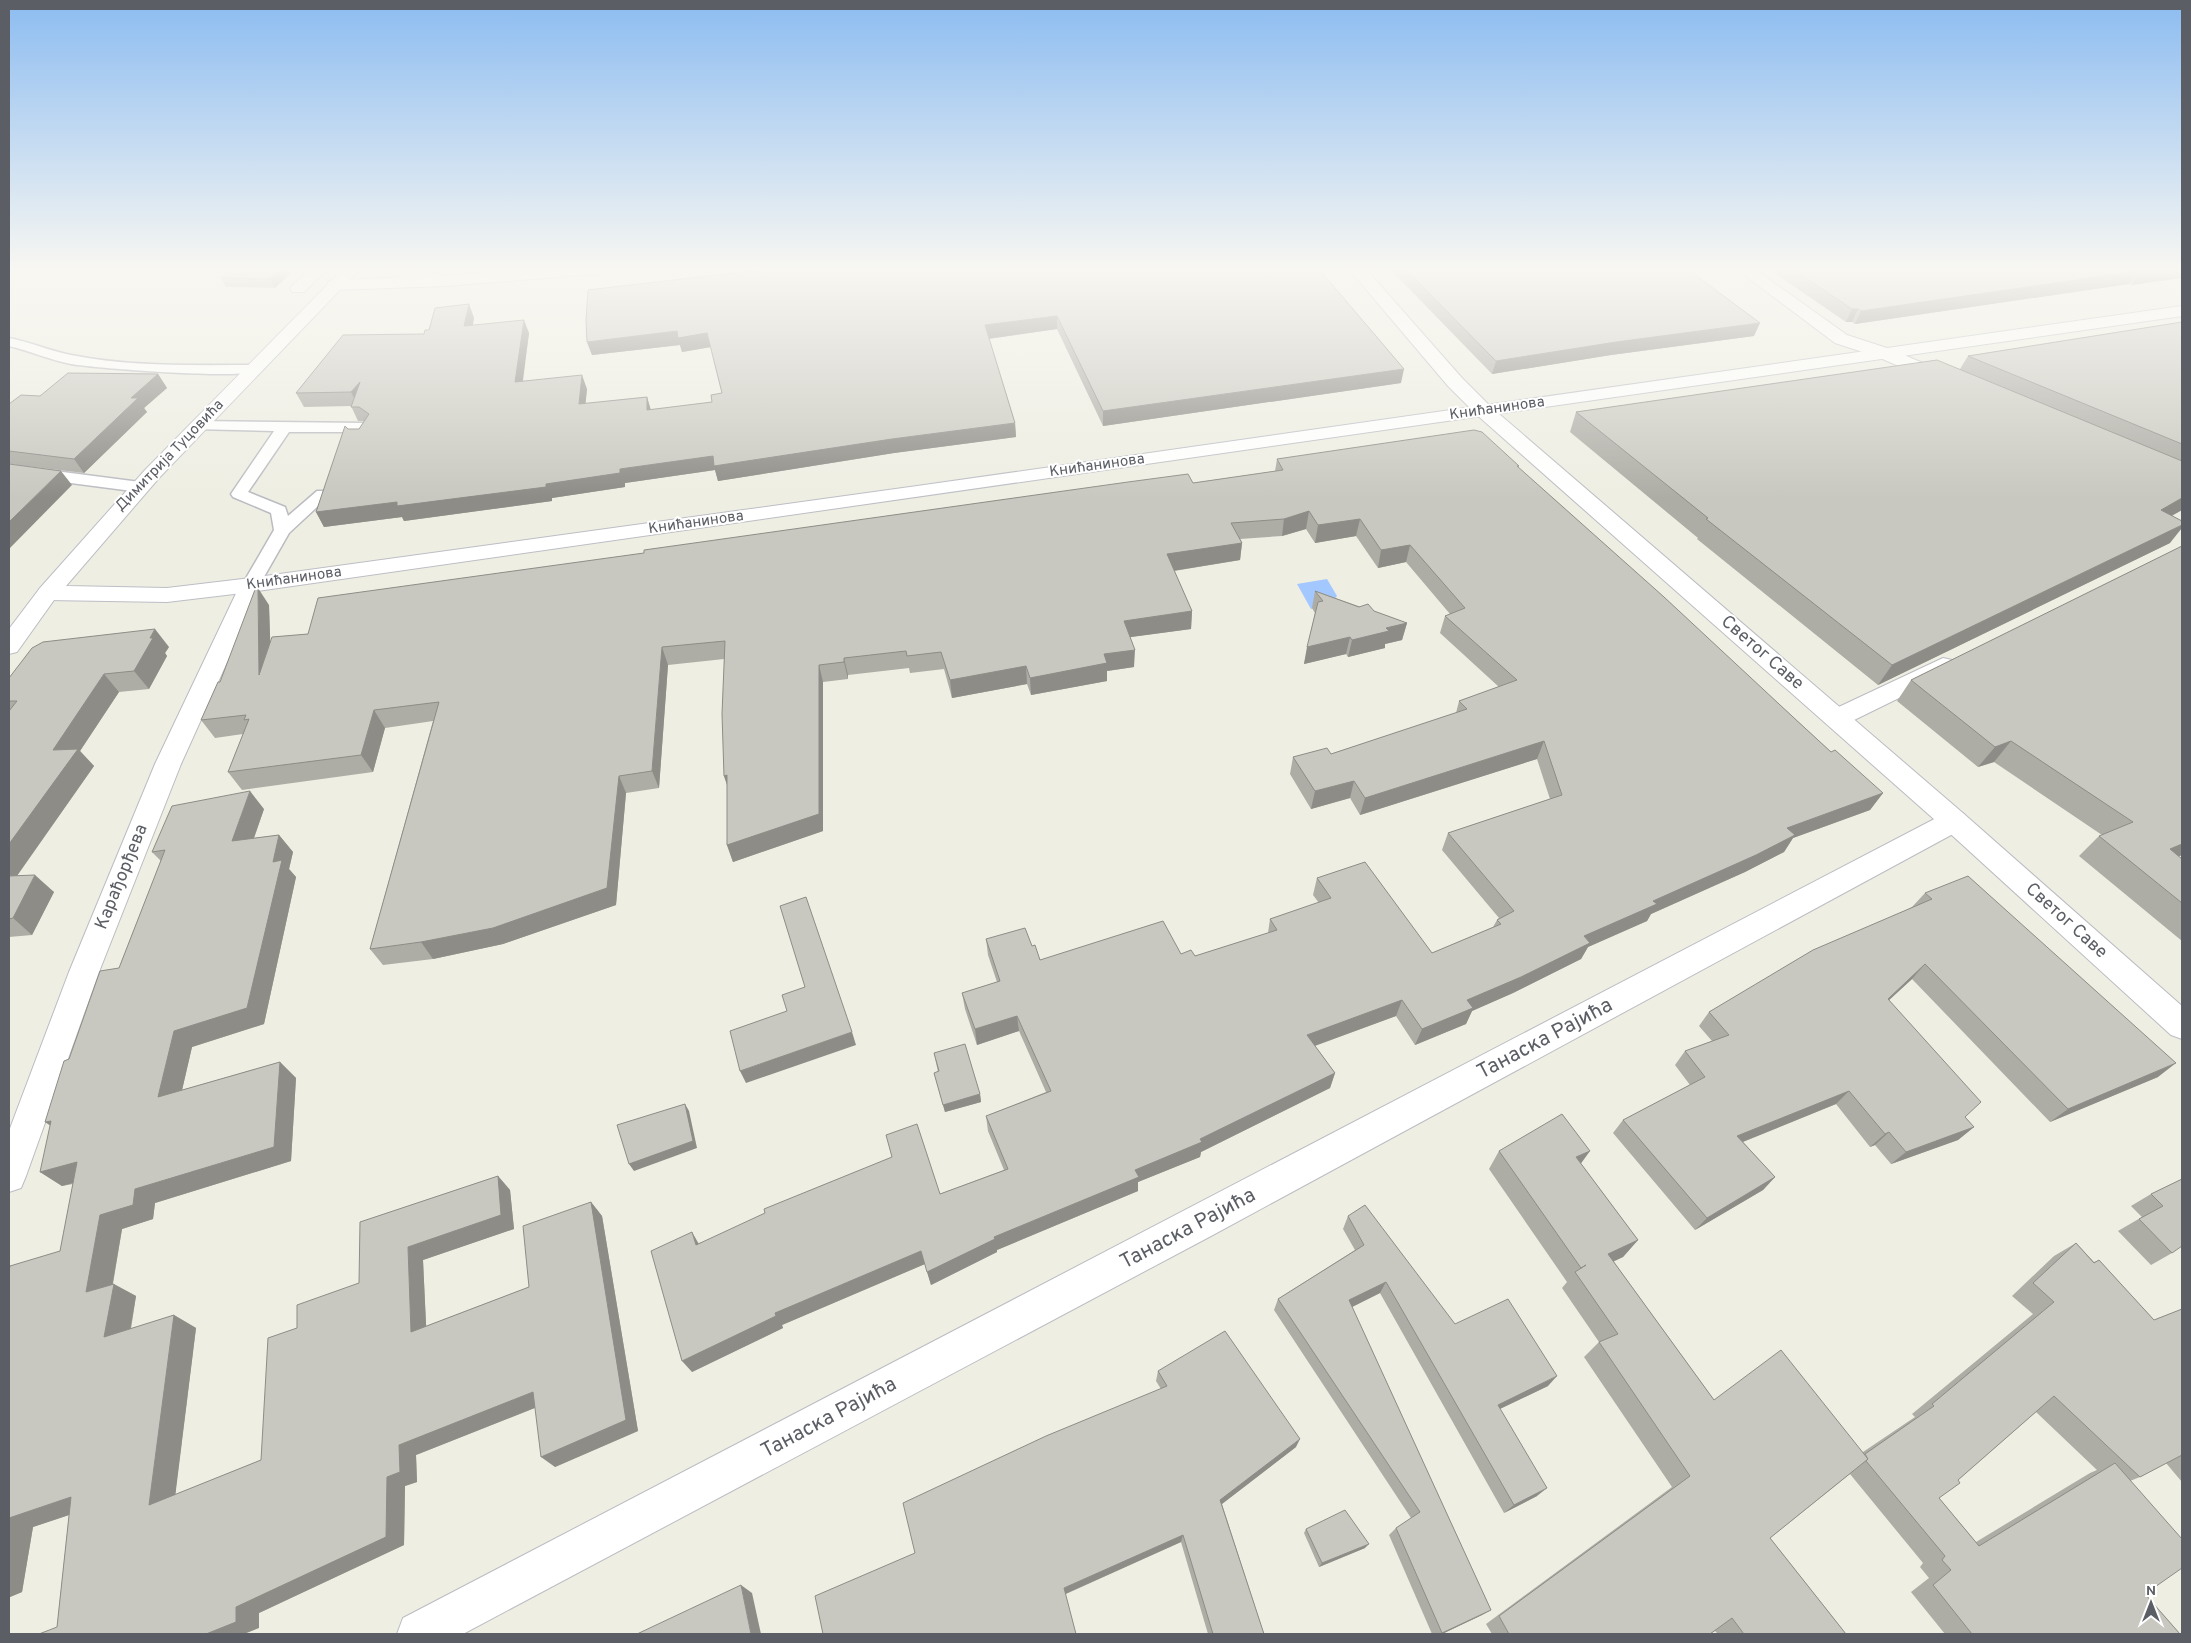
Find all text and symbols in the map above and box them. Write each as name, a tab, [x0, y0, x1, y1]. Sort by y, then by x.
street label: Книћанинова	[1448, 393, 1546, 425]
street label: Димитрија Туцовића	[112, 396, 228, 516]
street label: Книћанинова	[1048, 450, 1146, 482]
street label: Книћанинова	[647, 507, 745, 539]
street label: Книћанинова	[245, 563, 343, 595]
street label: Светог Саве	[1716, 611, 1808, 695]
street label: Карађорђева	[90, 821, 154, 933]
street label: Светог Саве	[2020, 878, 2112, 964]
street label: Танаска Рајића	[1473, 992, 1617, 1086]
street label: Танаска Рајића	[1116, 1182, 1260, 1276]
street label: Танаска Рајића	[757, 1371, 901, 1465]
north arrow	[2126, 1578, 2176, 1628]
text: N	[2146, 1583, 2156, 1600]

